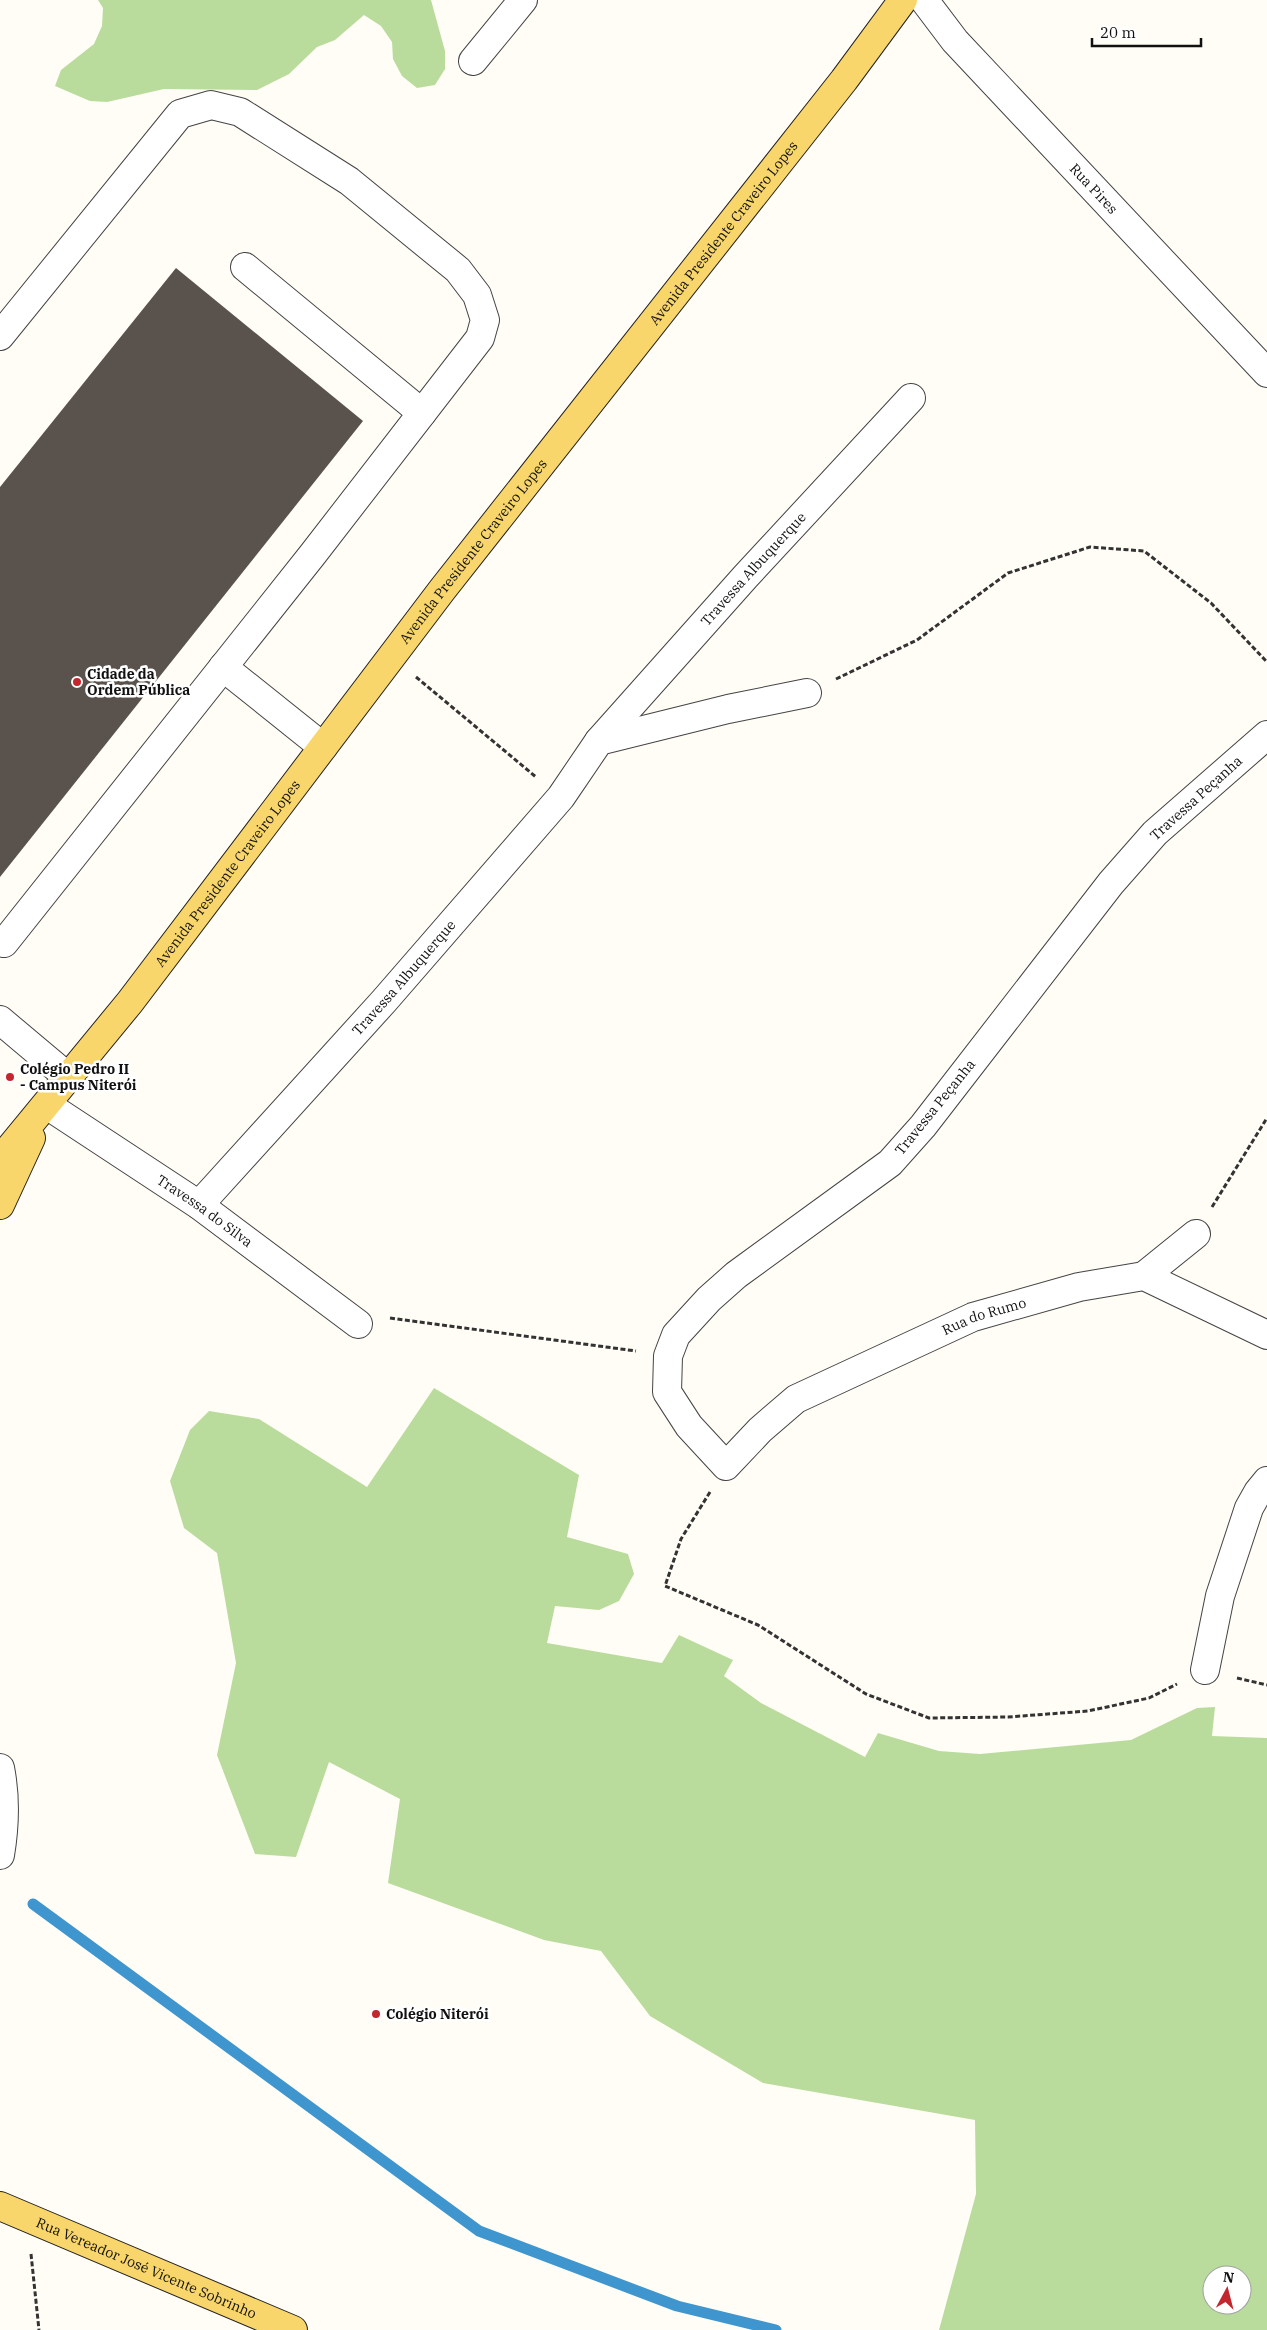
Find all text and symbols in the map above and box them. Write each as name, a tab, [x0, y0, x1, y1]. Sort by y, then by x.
scale bar	[1092, 15, 1201, 47]
text: 20 m	[1100, 23, 1136, 42]
street label: Avenida Presidente Craveiro Lopes	[645, 137, 802, 329]
street label: Rua Pires	[1066, 160, 1122, 218]
street label: Avenida Presidente Craveiro Lopes	[395, 455, 551, 647]
street label: Travessa Albuquerque	[697, 508, 810, 630]
place label: Cidade da Ordem Pública	[87, 665, 190, 699]
marker: Cidade da Ordem Pública	[71, 676, 83, 688]
street label: Travessa Peçanha	[1146, 752, 1246, 844]
street label: Avenida Presidente Craveiro Lopes	[151, 776, 304, 970]
street label: Travessa Albuquerque	[348, 916, 459, 1039]
street label: Travessa Peçanha	[891, 1055, 979, 1159]
place label: Colégio Pedro II - Campus Niterói	[20, 1060, 137, 1094]
marker: Colégio Pedro II - Campus Niterói	[4, 1071, 16, 1083]
street label: Travessa do Silva	[153, 1171, 257, 1251]
street label: Rua do Rumo	[939, 1293, 1028, 1339]
place label: Colégio Niterói	[386, 2005, 489, 2023]
marker: Colégio Niterói	[370, 2008, 382, 2020]
street label: Rua Vereador José Vicente Sobrinho	[34, 2213, 259, 2323]
north arrow	[1202, 2265, 1252, 2315]
text: N	[1222, 2267, 1235, 2287]

